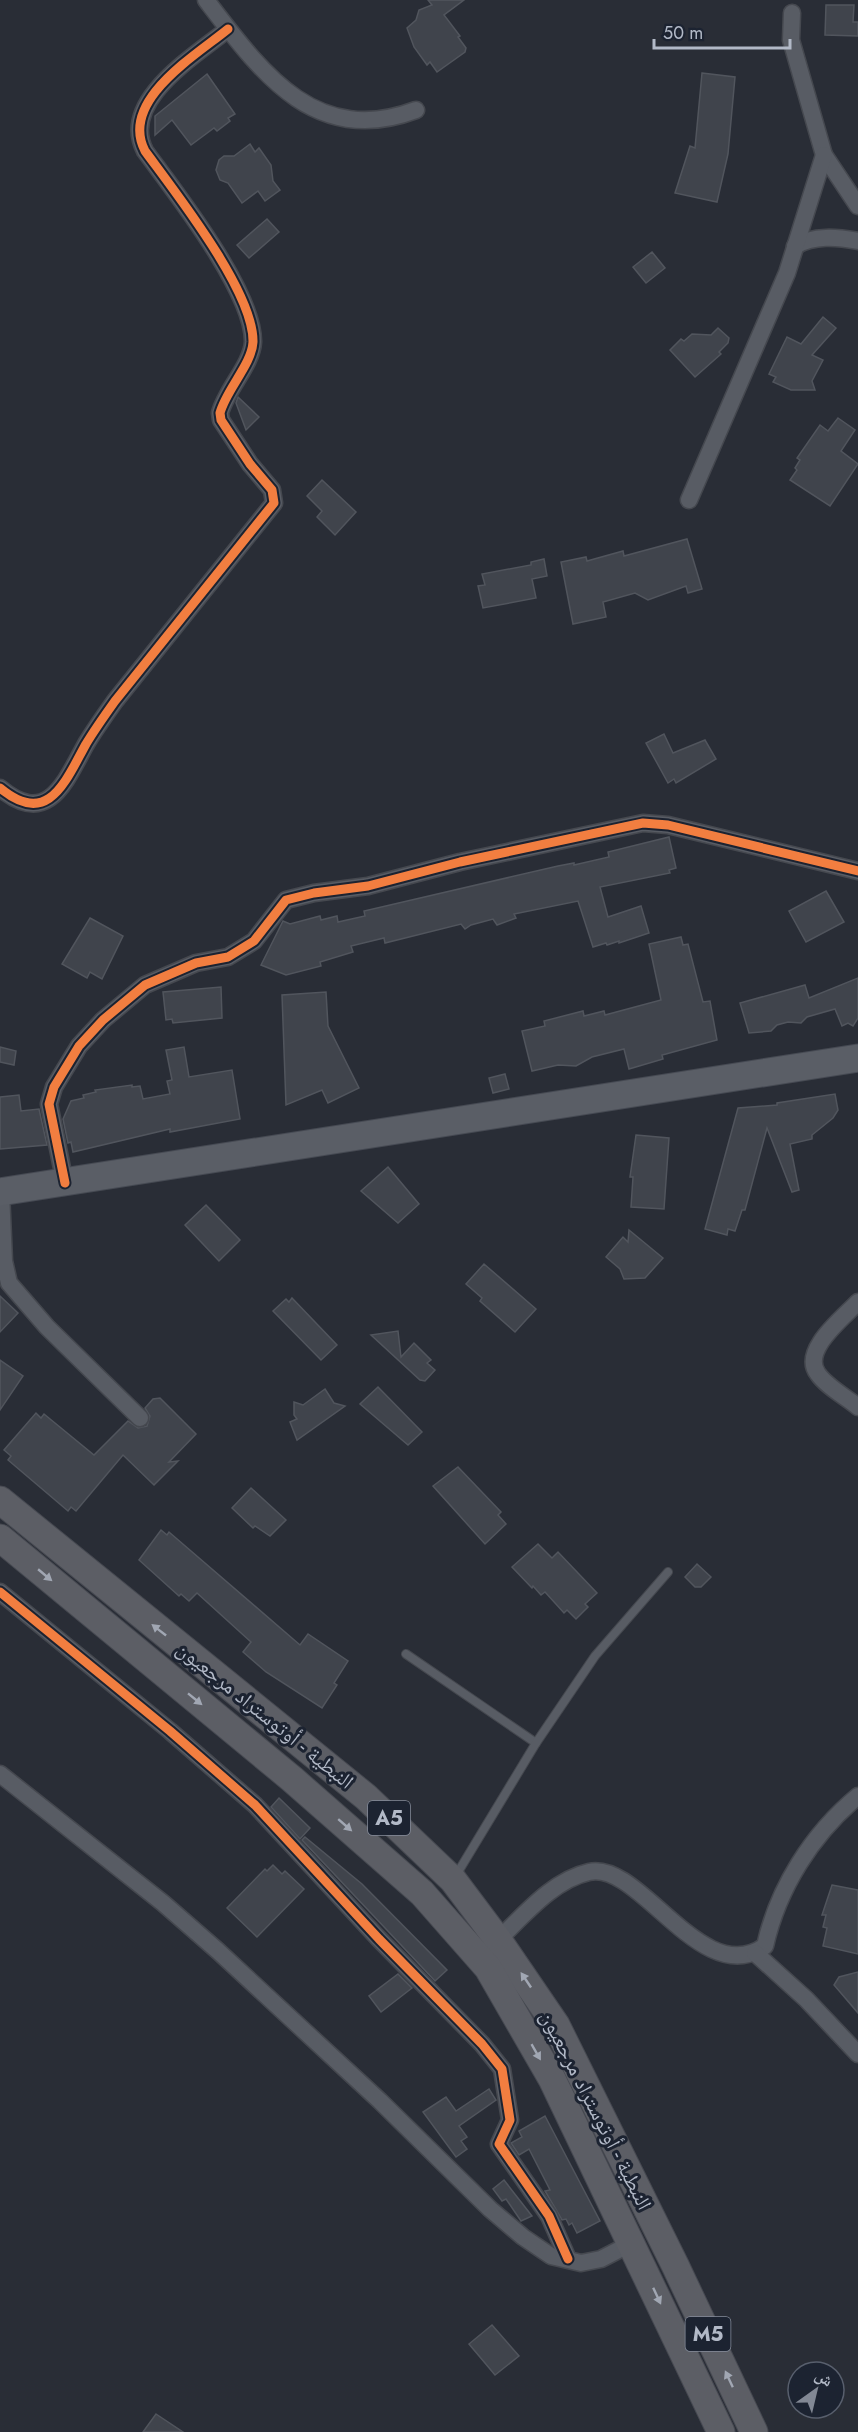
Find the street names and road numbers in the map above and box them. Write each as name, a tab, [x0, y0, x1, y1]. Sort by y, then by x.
street label: النبطية - أوتوستراد مرجعيون	[170, 1634, 360, 1796]
road number: A5	[368, 1801, 410, 1835]
street label: النبطية - أوتوستراد مرجعيون	[533, 2005, 659, 2215]
road number: M5	[686, 2317, 730, 2351]

